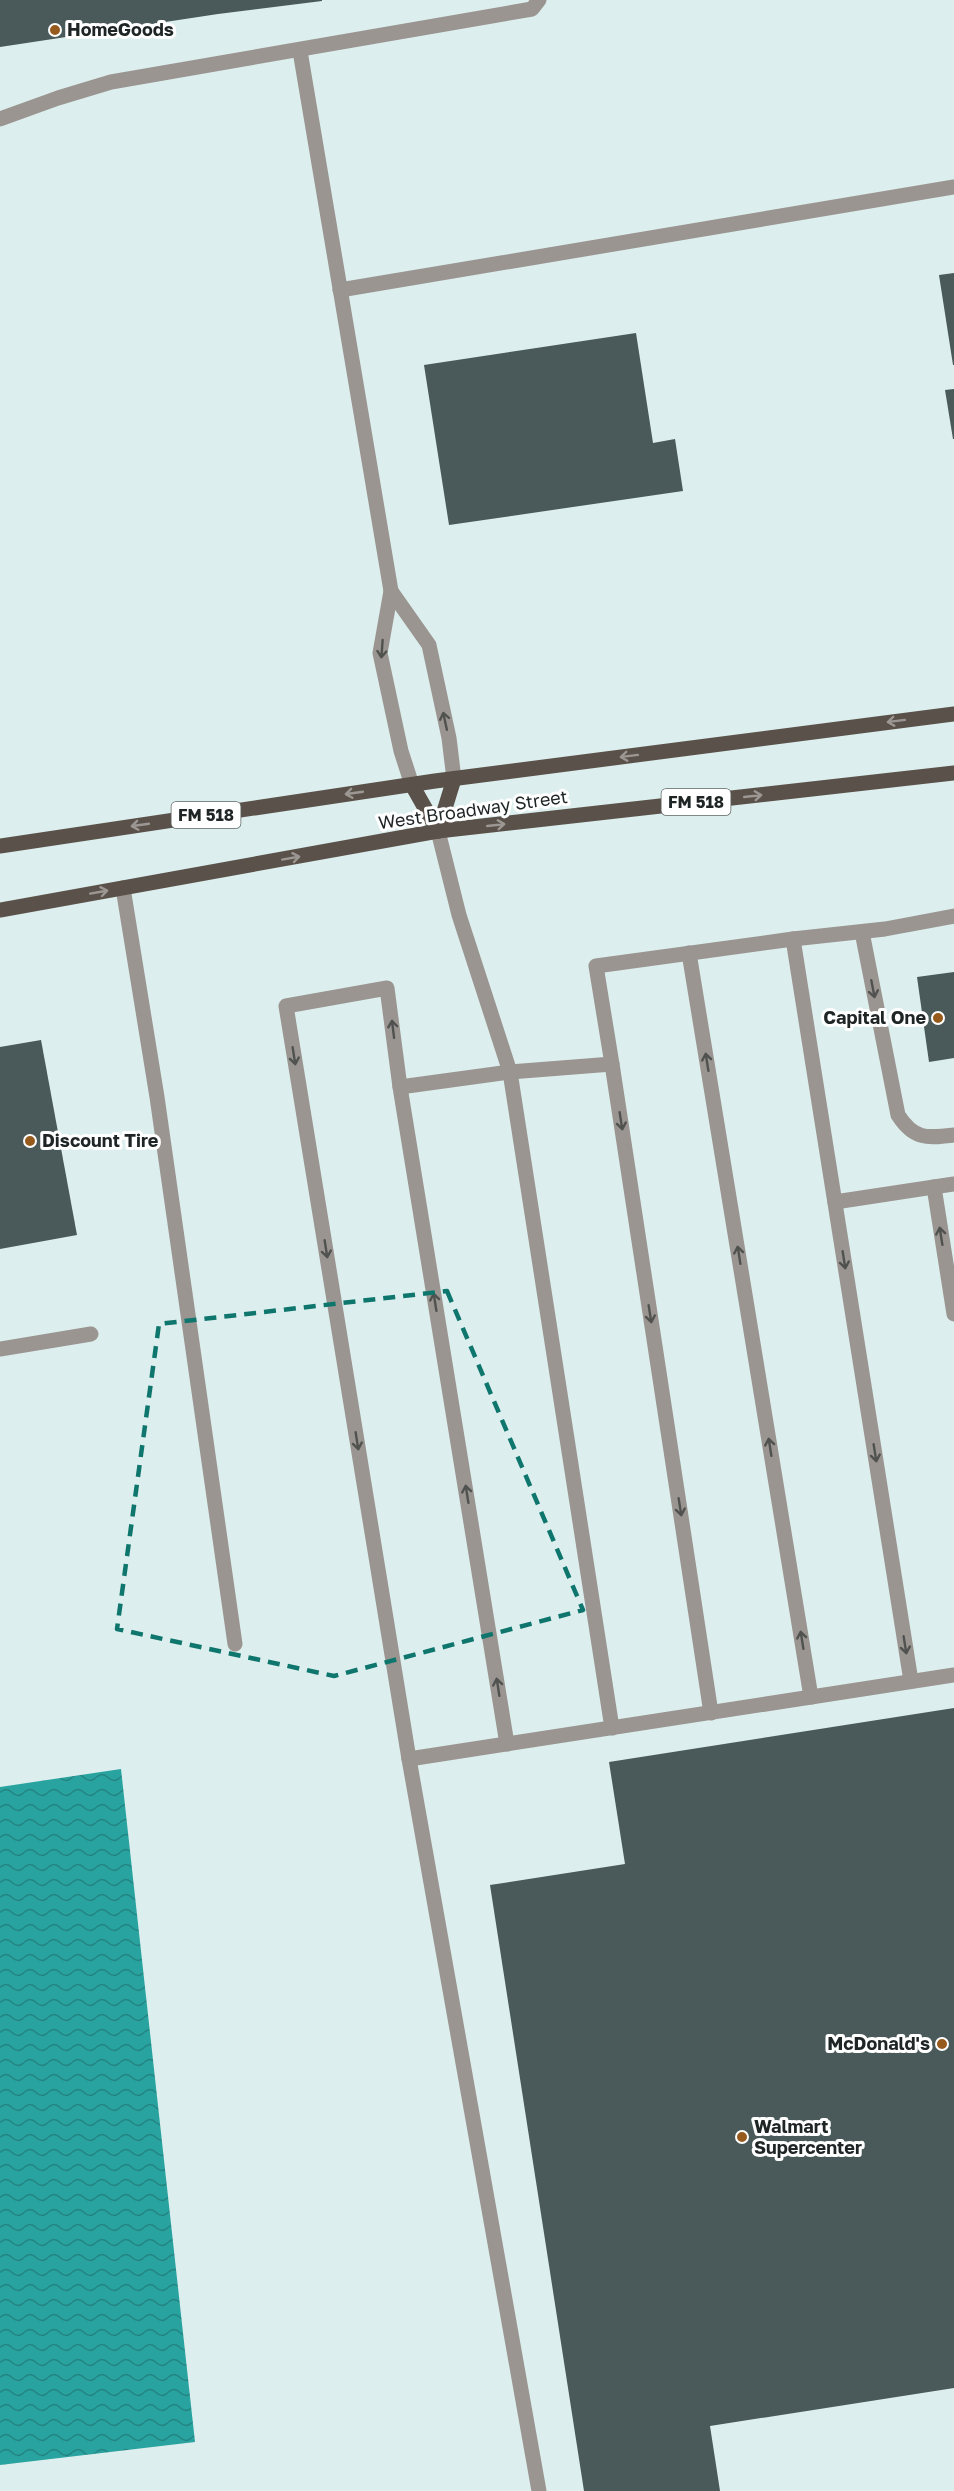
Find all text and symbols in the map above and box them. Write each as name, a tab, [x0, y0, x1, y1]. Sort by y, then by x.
place label: HomeGoods	[67, 18, 174, 40]
marker: HomeGoods	[48, 23, 62, 37]
one-way arrow	[376, 638, 387, 658]
one-way arrow	[439, 712, 450, 731]
one-way arrow	[887, 716, 906, 727]
one-way arrow	[620, 751, 640, 762]
street label: West Broadway Street	[377, 785, 569, 833]
one-way arrow	[344, 788, 364, 799]
road number: FM 518	[662, 789, 730, 815]
one-way arrow	[742, 790, 762, 801]
road number: FM 518	[172, 802, 240, 828]
one-way arrow	[131, 819, 150, 830]
one-way arrow	[486, 819, 506, 830]
one-way arrow	[281, 852, 301, 863]
one-way arrow	[89, 886, 109, 897]
one-way arrow	[868, 979, 879, 998]
place label: Capital One	[823, 1006, 926, 1028]
marker: Capital One	[931, 1011, 945, 1025]
one-way arrow	[387, 1020, 398, 1040]
one-way arrow	[289, 1046, 300, 1066]
one-way arrow	[701, 1053, 712, 1073]
one-way arrow	[615, 1111, 626, 1131]
place label: Discount Tire	[42, 1129, 159, 1151]
marker: Discount Tire	[23, 1134, 37, 1148]
one-way arrow	[936, 1227, 947, 1246]
one-way arrow	[320, 1238, 331, 1258]
one-way arrow	[733, 1245, 744, 1265]
one-way arrow	[838, 1250, 849, 1269]
one-way arrow	[430, 1292, 441, 1312]
one-way arrow	[645, 1304, 656, 1324]
one-way arrow	[352, 1431, 363, 1450]
one-way arrow	[764, 1438, 775, 1458]
one-way arrow	[869, 1442, 880, 1462]
one-way arrow	[461, 1485, 472, 1504]
one-way arrow	[674, 1497, 685, 1516]
one-way arrow	[796, 1630, 807, 1650]
one-way arrow	[900, 1635, 911, 1655]
one-way arrow	[492, 1677, 503, 1697]
place label: McDonald's	[827, 2032, 930, 2054]
marker: McDonald's	[935, 2037, 949, 2051]
place label: Walmart Supercenter	[754, 2115, 862, 2158]
marker: Walmart Supercenter	[735, 2130, 749, 2144]

